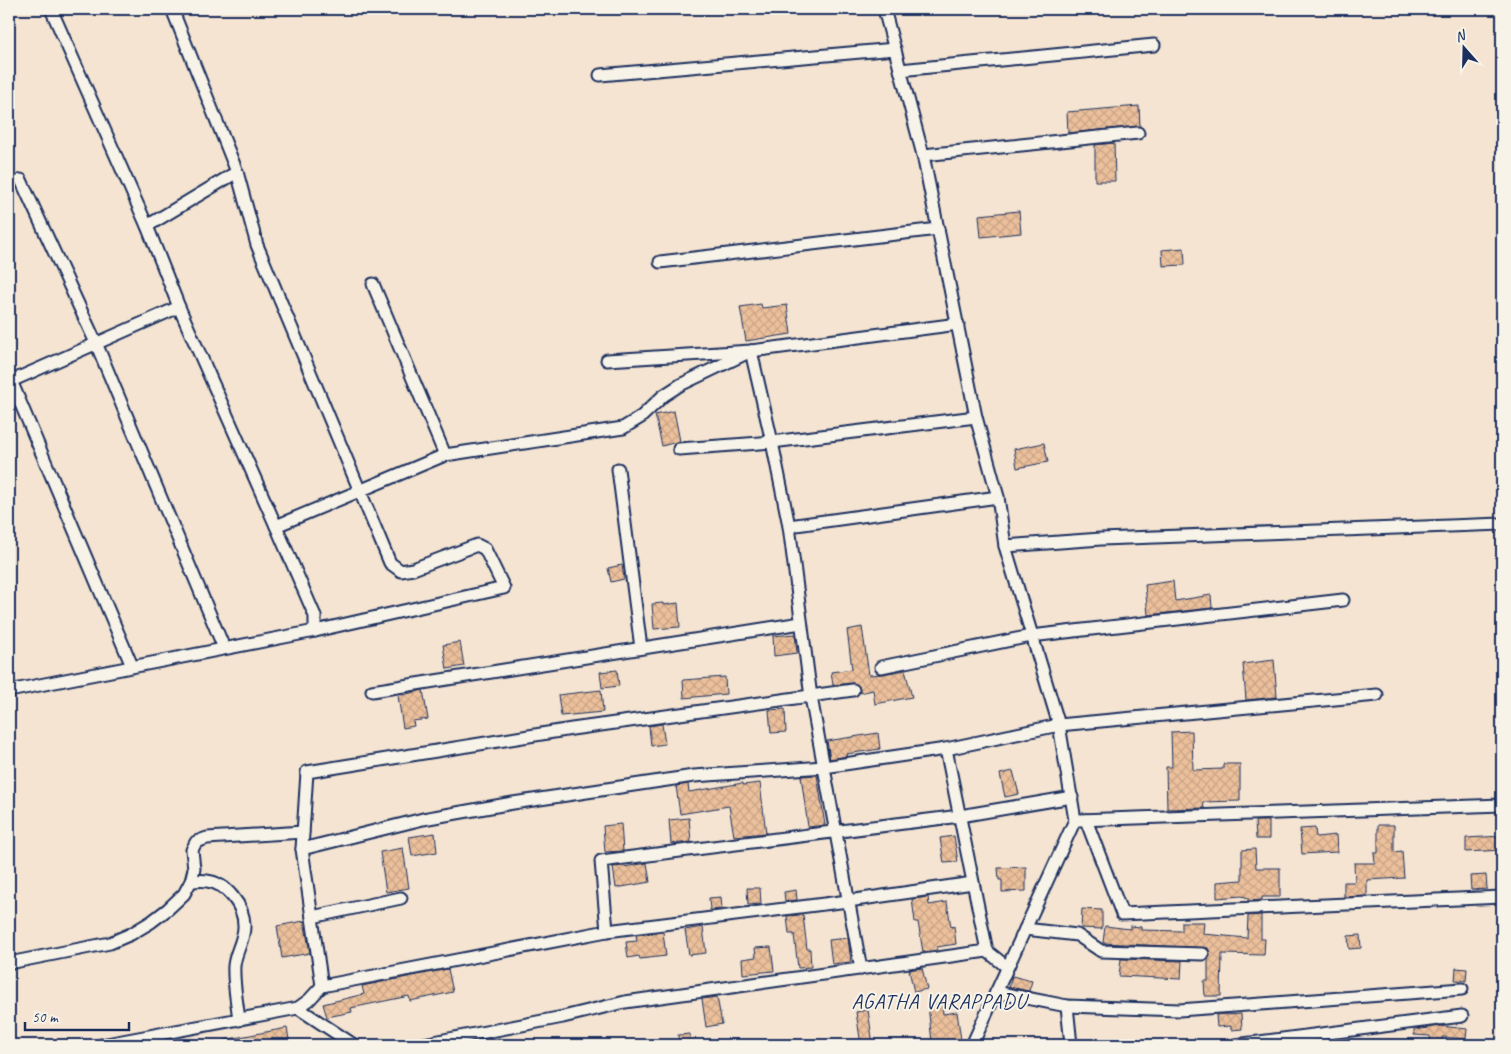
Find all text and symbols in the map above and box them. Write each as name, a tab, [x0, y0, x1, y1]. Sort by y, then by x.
north arrow	[1438, 22, 1488, 72]
text: N	[1453, 26, 1469, 46]
district label: AGATHA VARAPPADU	[851, 988, 1029, 1014]
scale bar	[25, 999, 129, 1031]
text: 50 m	[32, 1008, 59, 1027]

